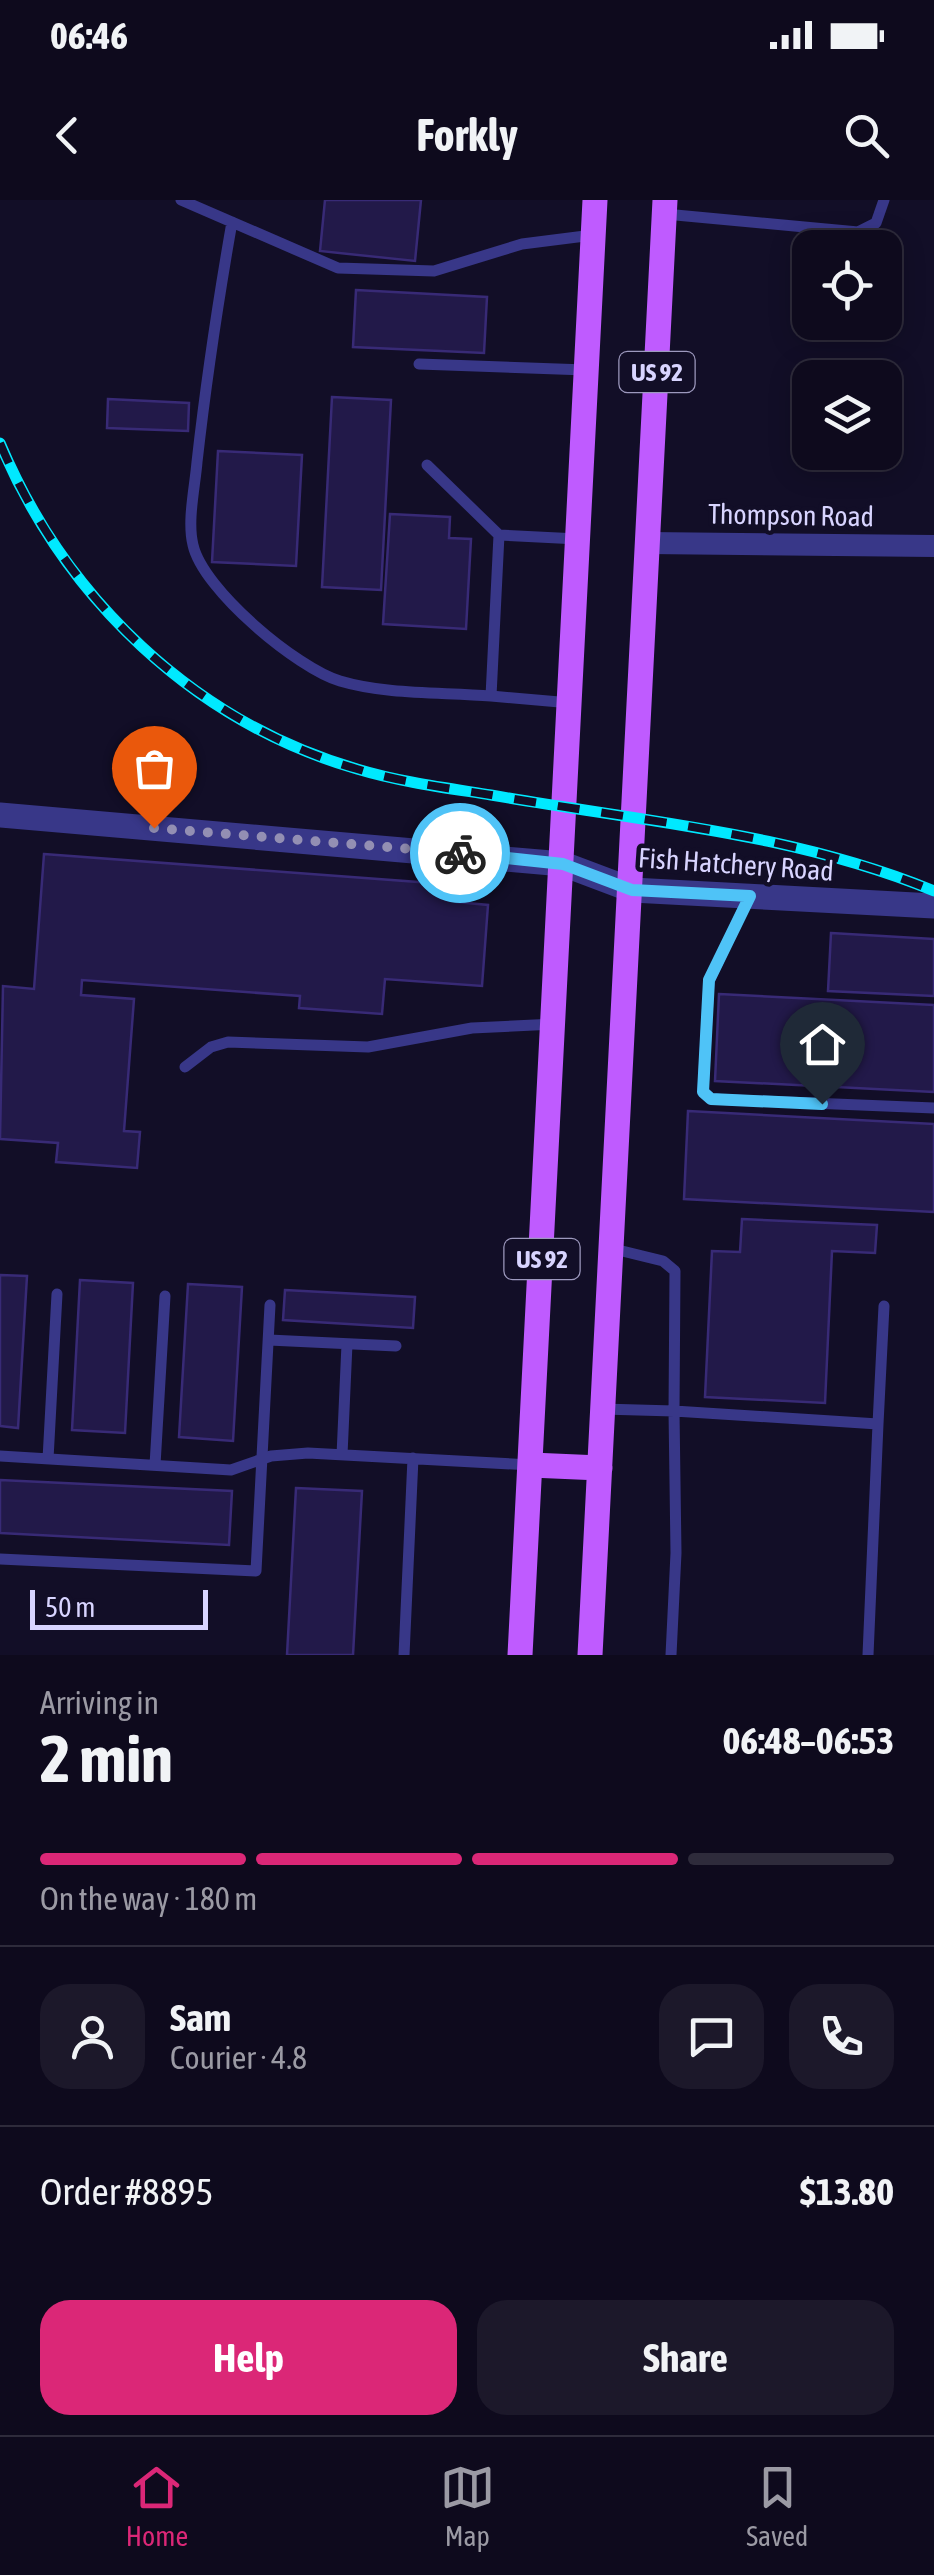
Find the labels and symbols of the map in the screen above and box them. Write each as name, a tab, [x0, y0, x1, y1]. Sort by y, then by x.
road number: US 92	[620, 352, 694, 392]
street label: Thompson Road	[708, 498, 874, 532]
pin	[112, 726, 197, 829]
courier	[410, 803, 510, 903]
street label: Fish Hatchery Road	[637, 841, 835, 887]
pin	[780, 1002, 865, 1105]
road number: US 92	[504, 1239, 580, 1279]
scale bar	[30, 1585, 208, 1630]

